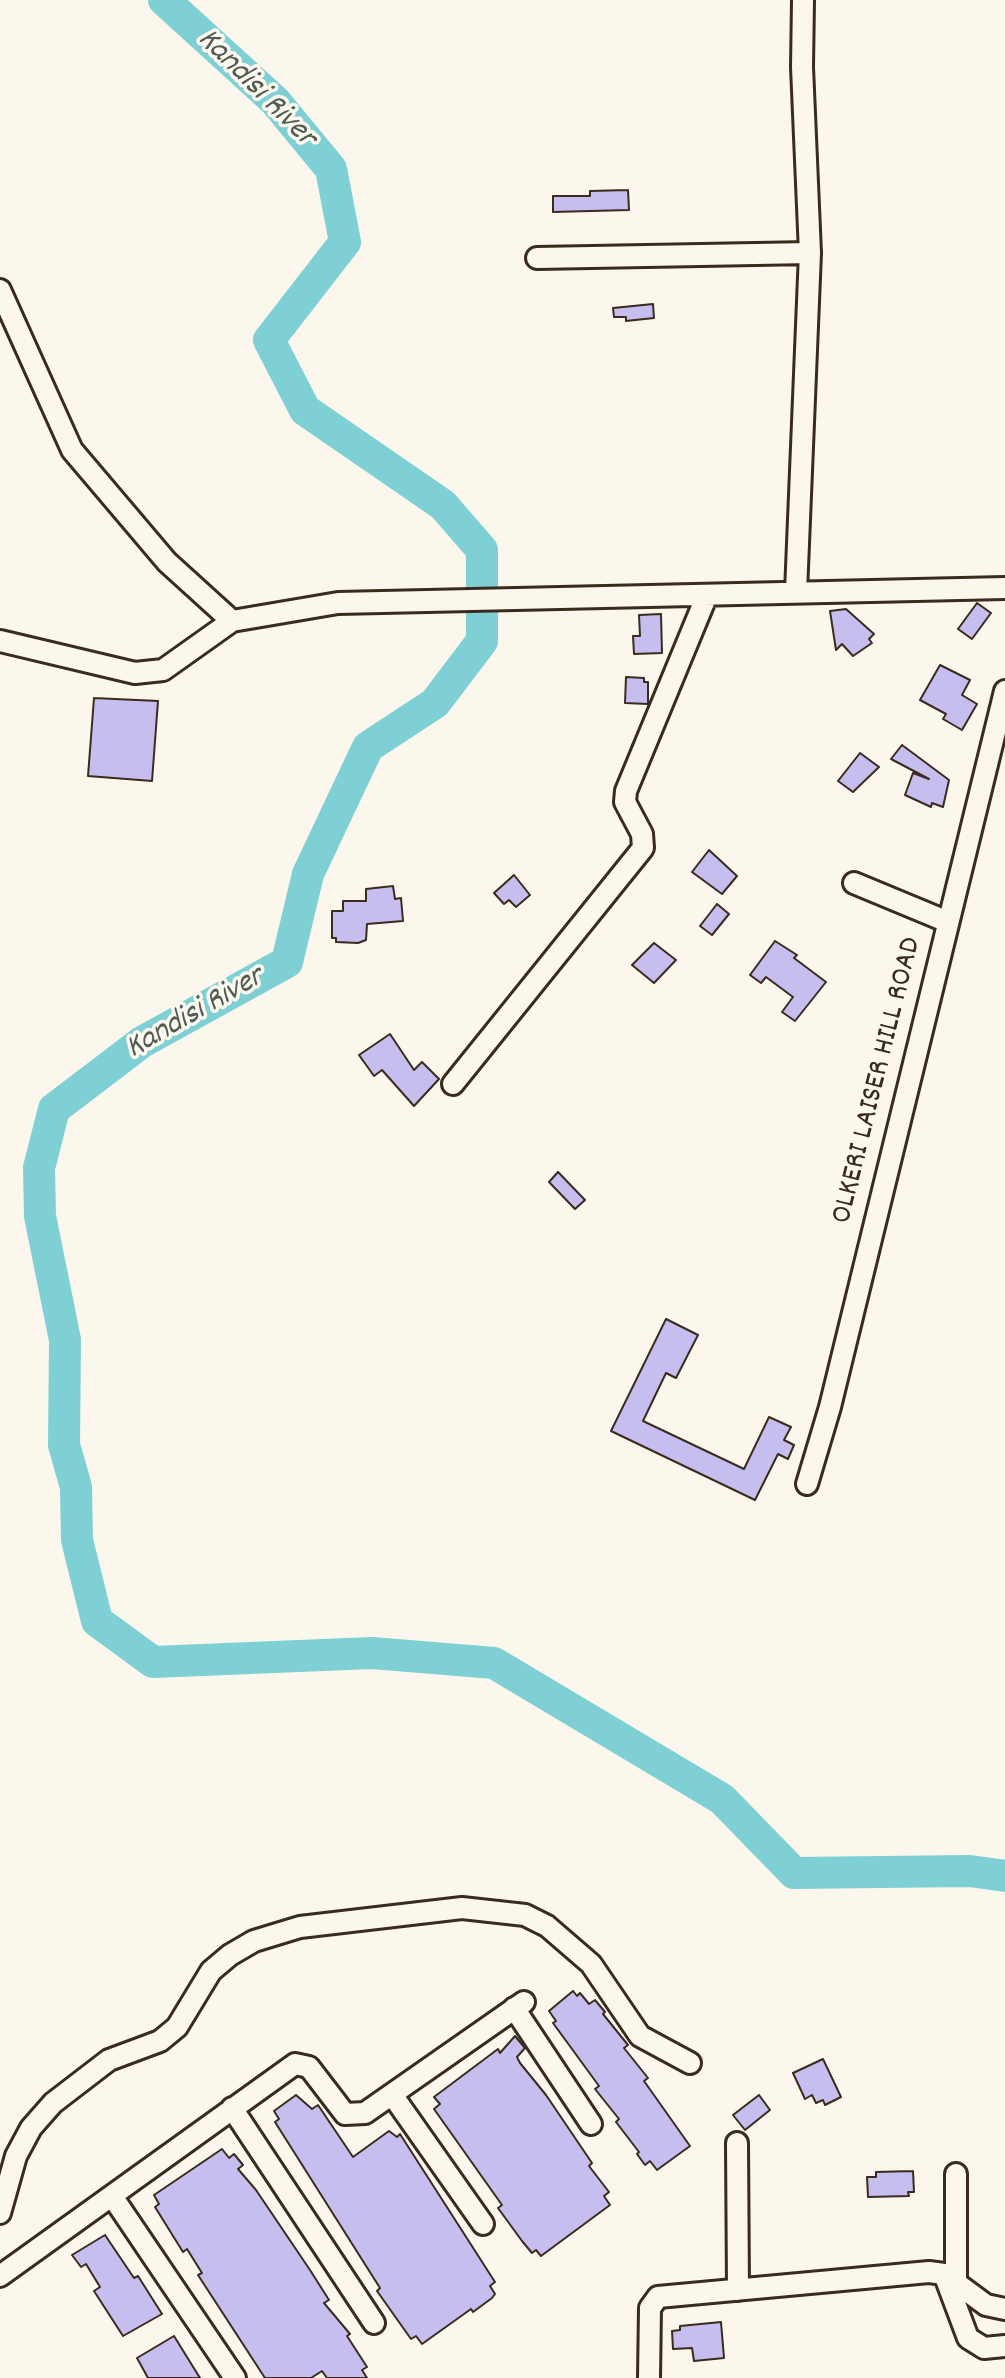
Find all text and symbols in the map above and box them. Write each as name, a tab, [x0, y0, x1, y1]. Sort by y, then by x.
water label: Kandisi River	[187, 22, 323, 158]
street label: OLKERI LAISER HILL ROAD	[826, 934, 932, 1228]
water label: Kandisi River	[120, 960, 272, 1070]

